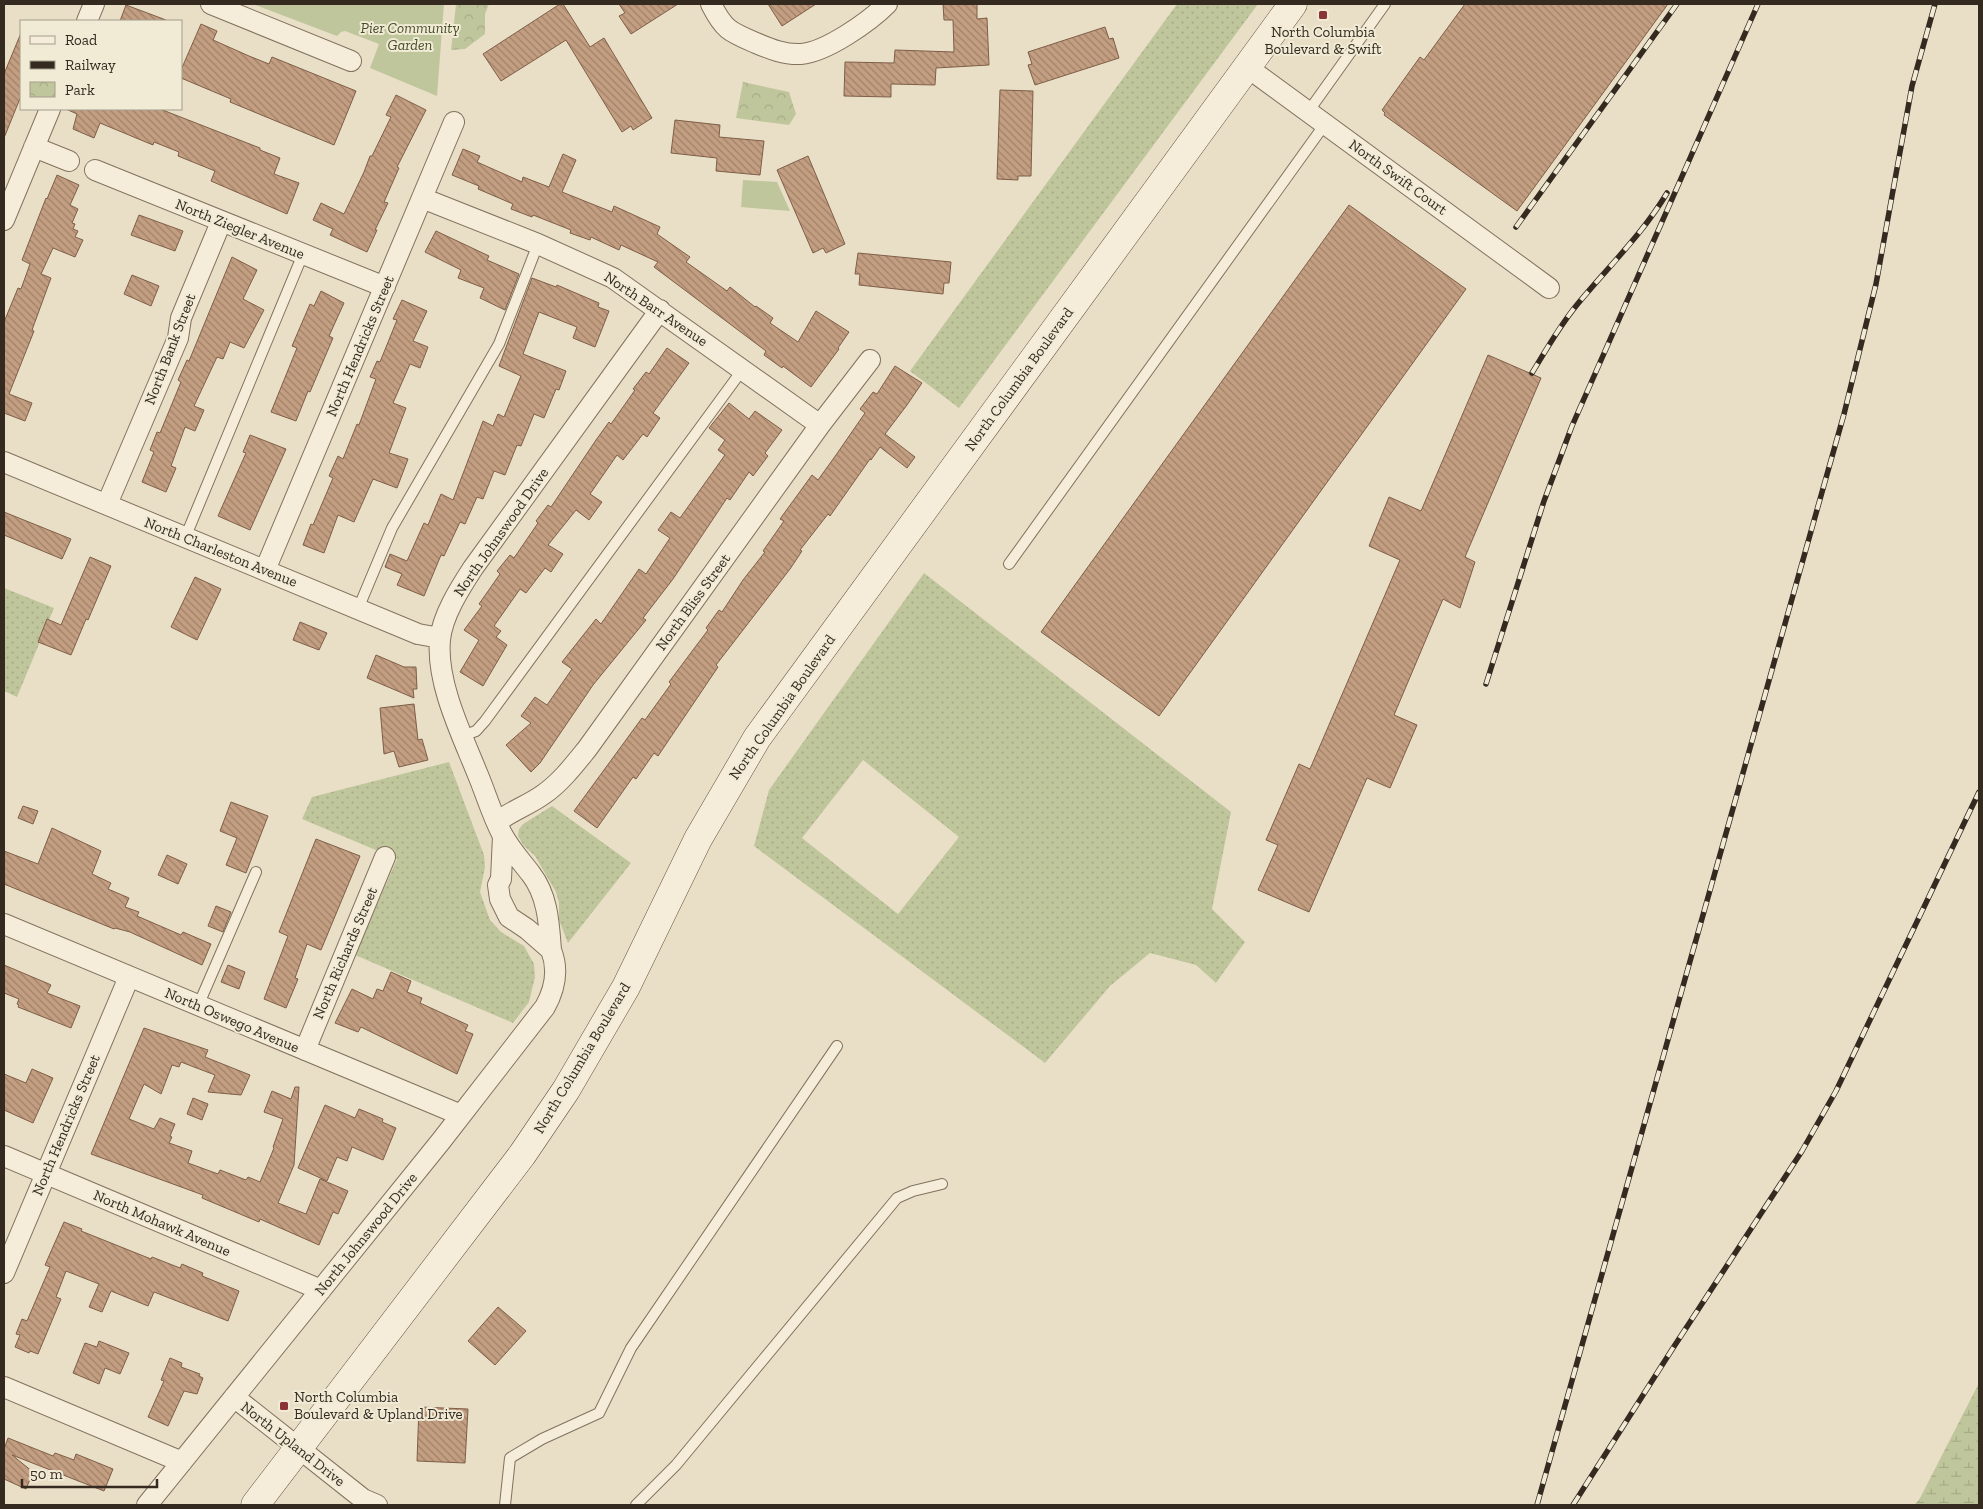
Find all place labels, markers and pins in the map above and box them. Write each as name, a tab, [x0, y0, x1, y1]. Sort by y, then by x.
marker: North Columbia Boulevard & Swift	[1317, 9, 1329, 21]
place label: North Columbia Boulevard & Swift	[1264, 23, 1382, 58]
place label: North Columbia Boulevard & Upland Drive	[294, 1388, 463, 1423]
marker: North Columbia Boulevard & Upland Drive	[278, 1400, 290, 1412]

